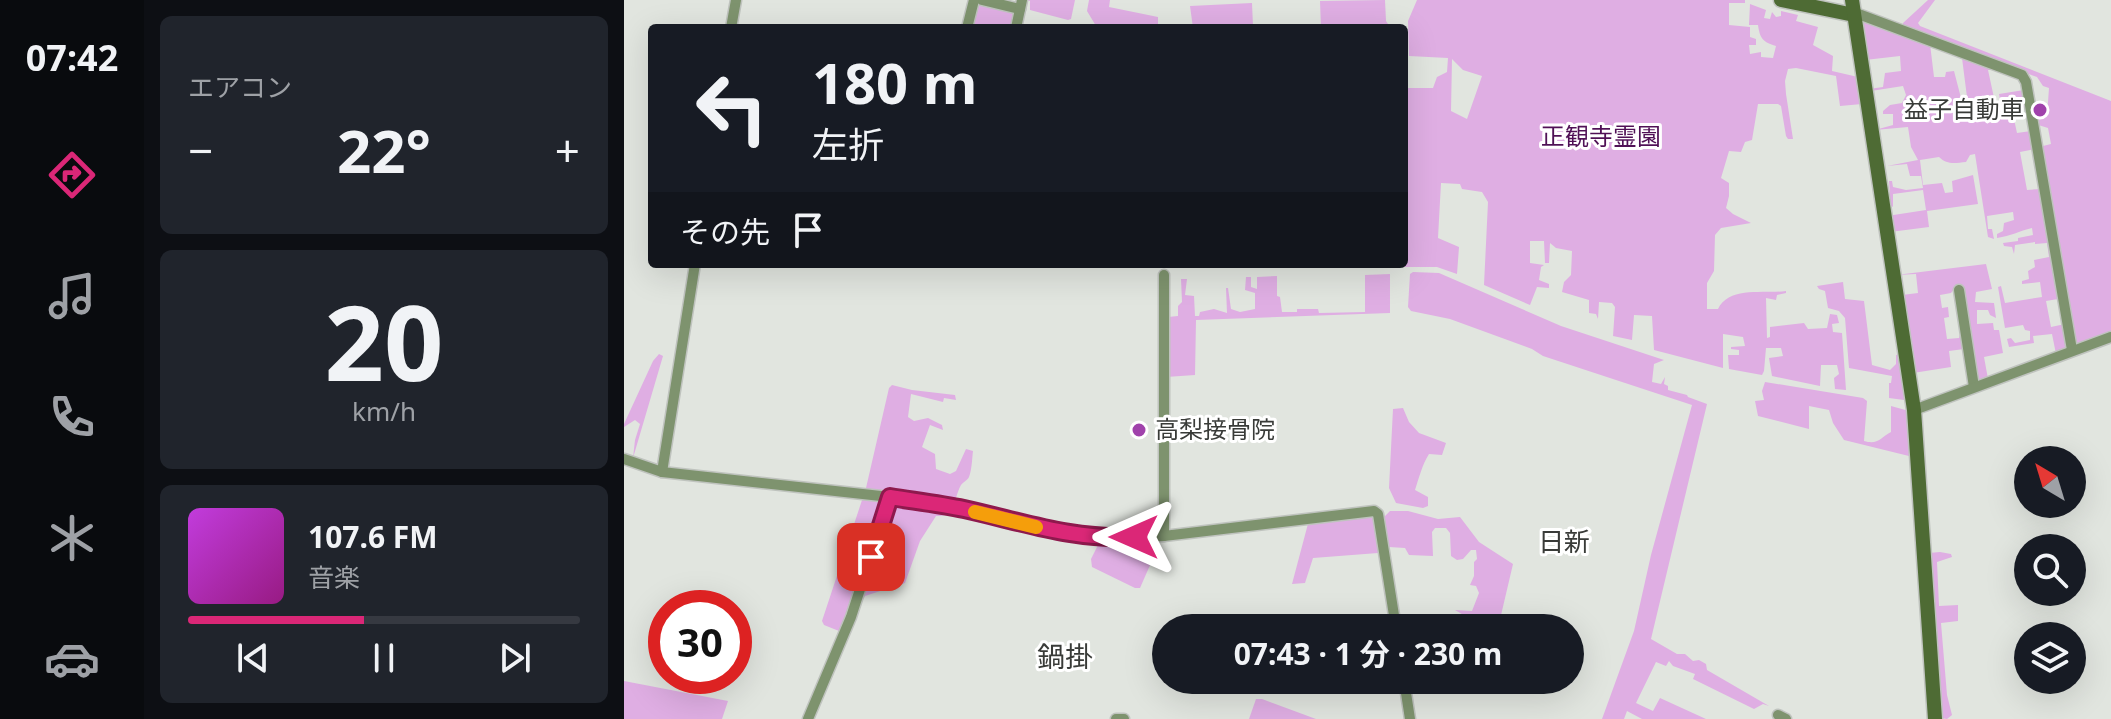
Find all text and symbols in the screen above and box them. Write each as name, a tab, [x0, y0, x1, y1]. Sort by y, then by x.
text: 07:42	[26, 33, 118, 82]
text: 180 m	[812, 44, 977, 120]
icon: left	[680, 56, 784, 160]
text: エアコン	[188, 69, 292, 105]
place label: 益子自動車	[1904, 92, 2024, 125]
marker: 益子自動車	[2031, 101, 2049, 119]
text: 22°	[337, 109, 431, 191]
park label: 正観寺霊園	[1541, 119, 1661, 152]
text: −	[188, 120, 213, 180]
text: +	[555, 120, 580, 180]
text: 左折	[812, 120, 884, 169]
icon: directions	[44, 147, 100, 203]
icon: arrive	[786, 208, 830, 252]
text: その先	[680, 211, 770, 252]
icon: music	[44, 268, 100, 324]
text: 20	[325, 270, 443, 411]
icon: phone	[44, 389, 100, 445]
text: km/h	[352, 393, 416, 429]
place label: 高梨接骨院	[1155, 412, 1275, 445]
marker: 高梨接骨院	[1130, 421, 1148, 439]
north arrow	[2014, 446, 2086, 518]
map controls	[2014, 446, 2086, 694]
position arrow	[1092, 495, 1176, 579]
icon: climate	[44, 510, 100, 566]
text: 107.6 FM	[308, 516, 438, 557]
pin	[837, 523, 905, 591]
district label: 日新	[1538, 523, 1590, 559]
button: search	[2014, 534, 2086, 606]
icon: arrive	[849, 535, 893, 579]
text: 音楽	[308, 559, 360, 595]
speed limit sign: 30	[648, 590, 752, 694]
button: layers	[2014, 622, 2086, 694]
icon: car	[44, 631, 100, 687]
text: 07:43 · 1 分 · 230 m	[1234, 633, 1502, 674]
icon: previous	[231, 636, 275, 680]
icon: pause	[362, 636, 406, 680]
icon: next	[493, 636, 537, 680]
district label: 鍋掛	[1037, 637, 1093, 675]

